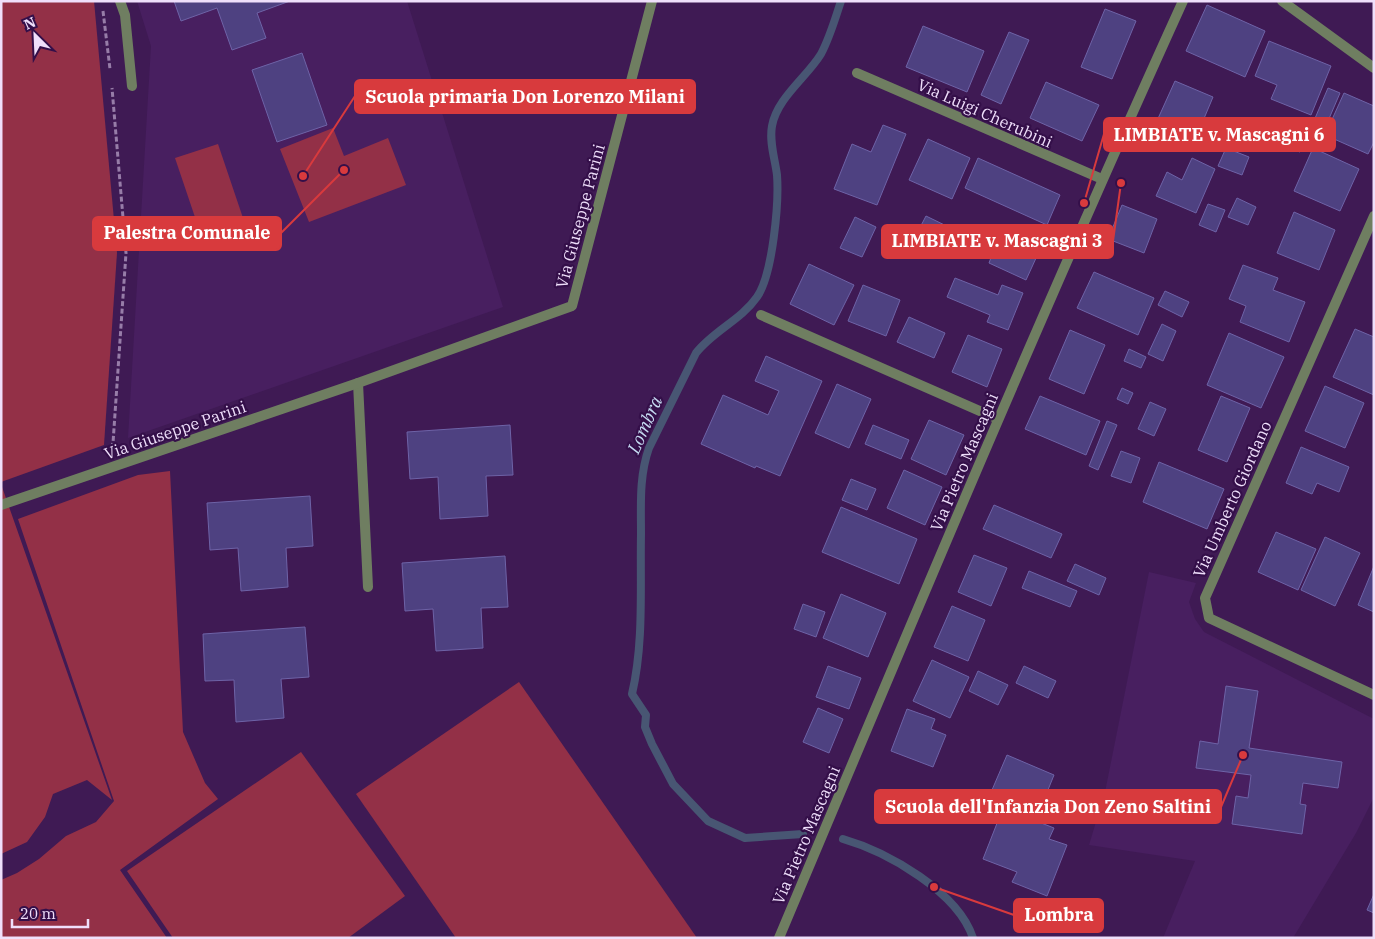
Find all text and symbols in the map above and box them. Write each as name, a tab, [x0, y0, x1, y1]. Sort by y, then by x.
north arrow	[10, 10, 60, 60]
text: N	[21, 13, 38, 34]
street label: Via Luigi Cherubini	[914, 74, 1056, 152]
callout: Scuola primaria Don Lorenzo Milani	[355, 80, 695, 113]
text: Scuola primaria Don Lorenzo Milani	[365, 85, 685, 108]
callout: LIMBIATE v. Mascagni 6	[1104, 118, 1335, 151]
text: LIMBIATE v. Mascagni 6	[1114, 123, 1325, 146]
street label: Via Giuseppe Parini	[551, 142, 609, 290]
callout: Palestra Comunale	[93, 217, 281, 250]
text: Palestra Comunale	[103, 221, 271, 244]
callout: LIMBIATE v. Mascagni 3	[882, 225, 1113, 258]
text: LIMBIATE v. Mascagni 3	[892, 229, 1102, 252]
street label: Via Pietro Mascagni	[926, 390, 1002, 534]
water label: Lombra	[621, 392, 667, 458]
street label: Via Giuseppe Parini	[101, 396, 249, 464]
street label: Via Umberto Giordano	[1188, 418, 1276, 580]
street label: Via Pietro Mascagni	[768, 763, 844, 907]
callout: Scuola dell'Infanzia Don Zeno Saltini	[875, 790, 1221, 823]
text: Scuola dell'Infanzia Don Zeno Saltini	[885, 795, 1211, 818]
scale bar	[12, 896, 89, 928]
callout: Lombra	[1014, 899, 1103, 932]
text: Lombra	[1024, 903, 1094, 926]
text: 20 m	[20, 904, 56, 923]

